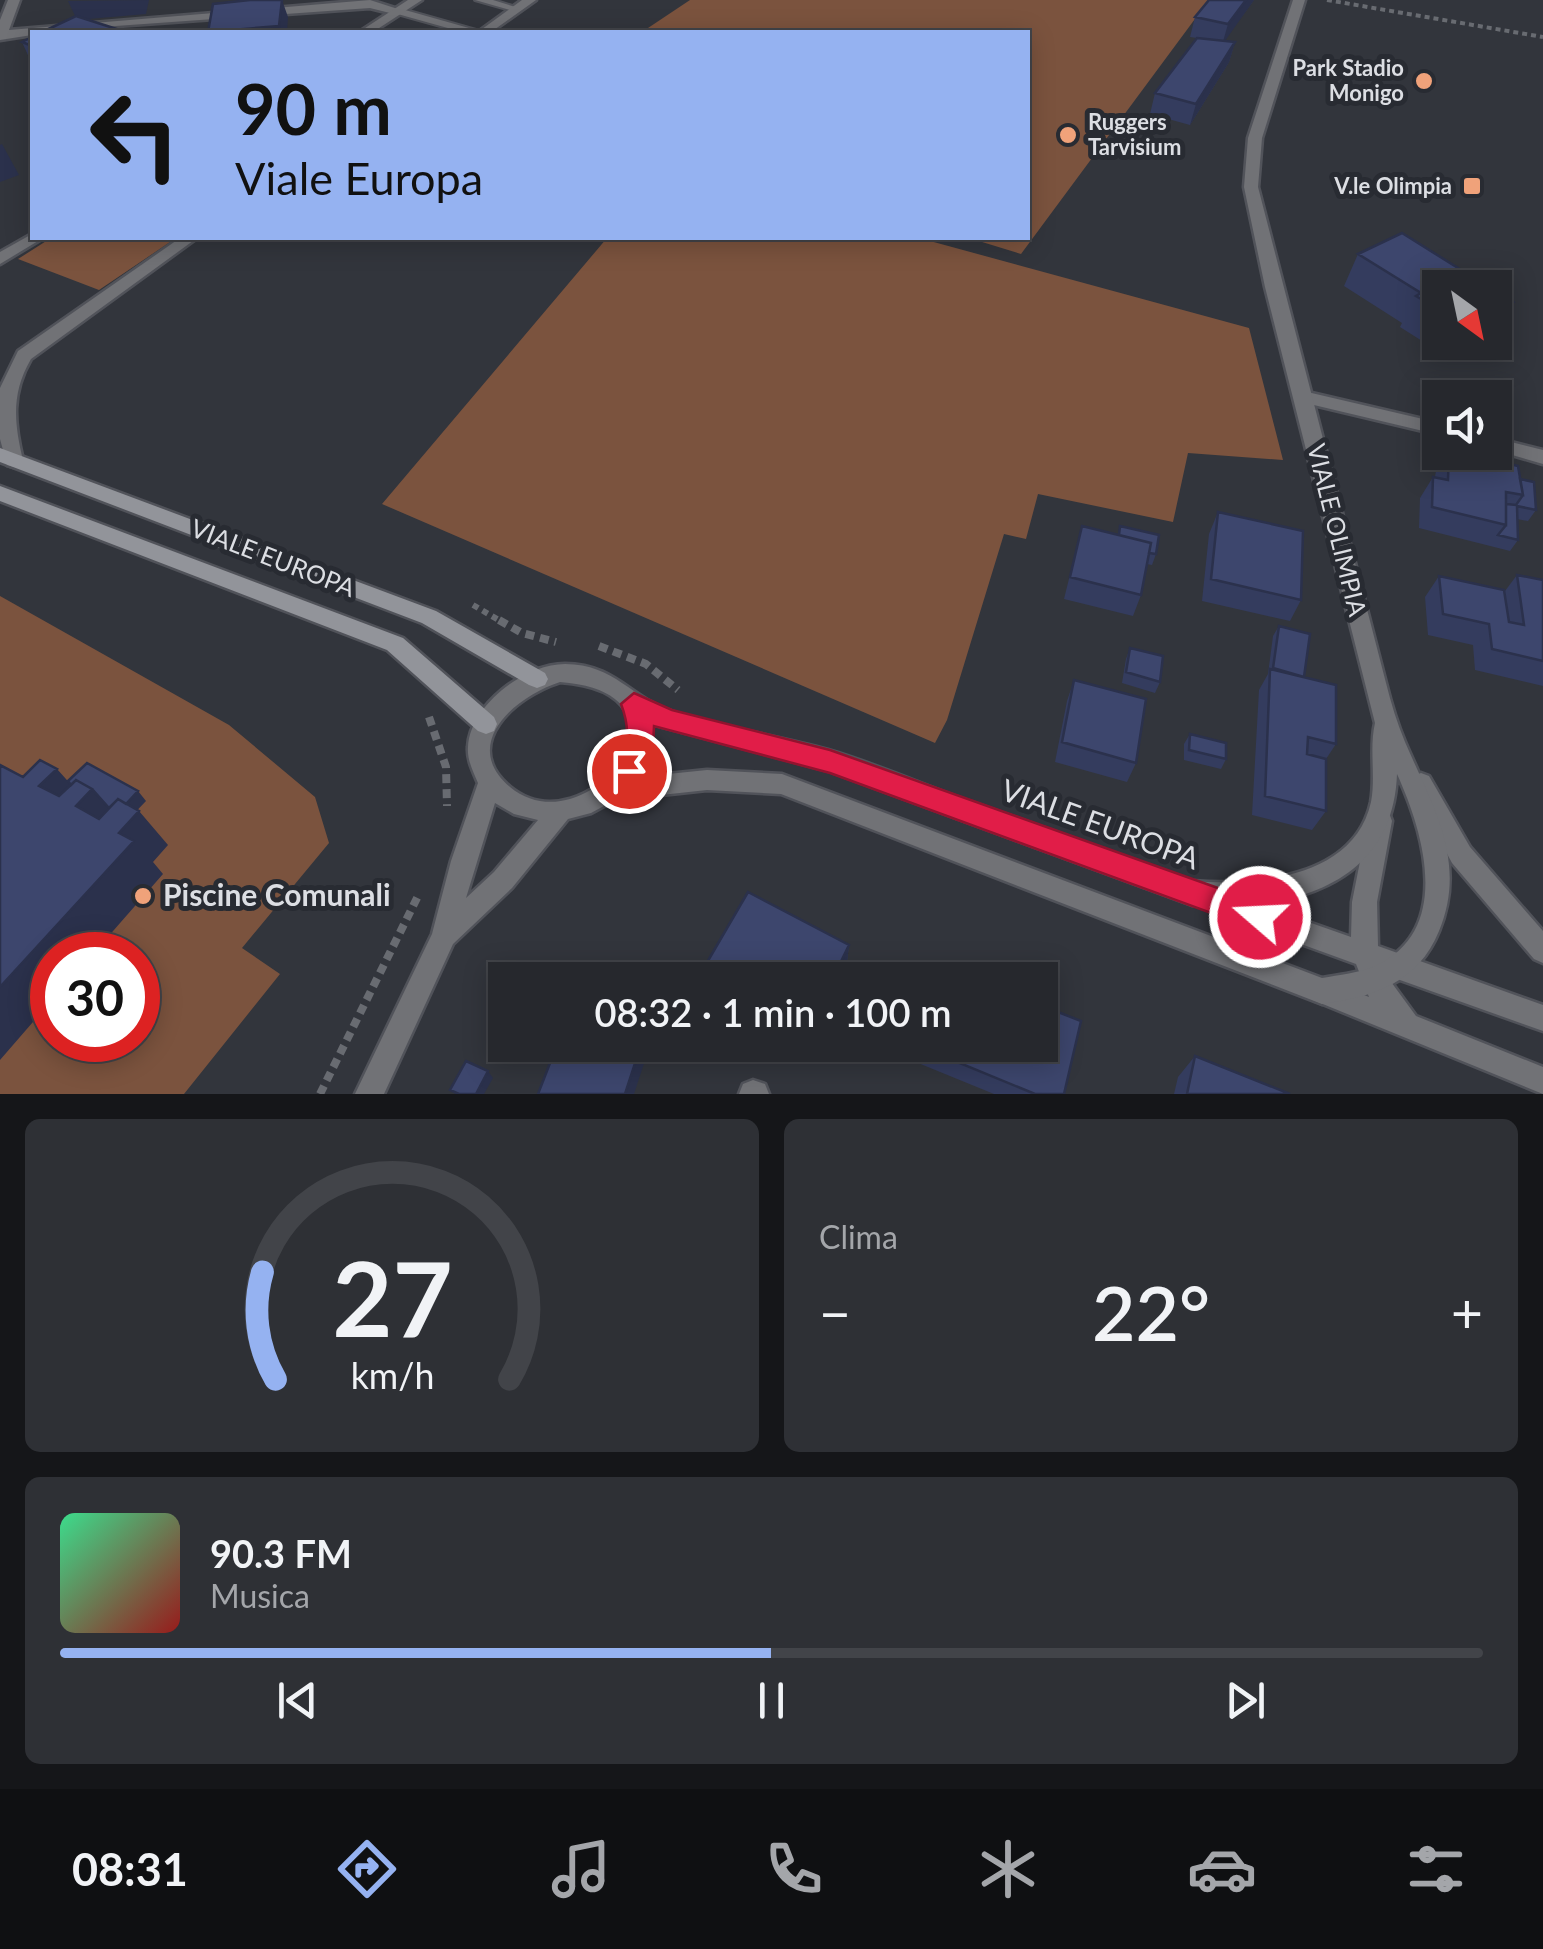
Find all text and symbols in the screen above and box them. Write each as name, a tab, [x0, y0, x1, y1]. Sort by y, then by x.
place label: Park Stadio Monigo	[1293, 54, 1404, 106]
text: 90 m	[235, 66, 392, 150]
icon: left	[70, 70, 200, 200]
marker: Park Stadio Monigo	[1413, 70, 1435, 92]
place label: Ruggers Tarvisium	[1088, 108, 1181, 160]
marker: Ruggers Tarvisium	[1057, 124, 1079, 146]
text: Viale Europa	[235, 151, 483, 205]
place label: V.le Olimpia	[1333, 172, 1452, 199]
marker: V.le Olimpia	[1461, 175, 1483, 197]
north arrow	[1422, 270, 1512, 360]
map controls	[1422, 270, 1512, 470]
button: sound	[1422, 380, 1512, 470]
street label: VIALE OLIMPIA	[1302, 440, 1374, 619]
street label: VIALE EUROPA	[187, 512, 360, 602]
pin	[587, 729, 672, 814]
icon: arrive	[602, 744, 657, 799]
street label: VIALE EUROPA	[997, 771, 1205, 876]
position arrow	[1208, 865, 1312, 969]
place label: Piscine Comunali	[163, 876, 391, 912]
marker: Piscine Comunali	[132, 885, 154, 907]
speed limit sign: 30	[30, 932, 160, 1062]
text: 08:32 · 1 min · 100 m	[595, 989, 951, 1035]
text: Clima	[819, 1217, 898, 1256]
text: 27	[332, 1234, 452, 1359]
text: 22°	[1092, 1267, 1210, 1357]
text: −	[819, 1279, 851, 1345]
text: +	[1451, 1279, 1483, 1345]
text: km/h	[350, 1354, 434, 1397]
text: 90.3 FM	[210, 1530, 352, 1576]
text: Musica	[210, 1576, 310, 1615]
icon: previous	[270, 1673, 325, 1728]
icon: pause	[744, 1673, 799, 1728]
icon: next	[1218, 1673, 1273, 1728]
icon: directions	[332, 1834, 402, 1904]
icon: music	[546, 1834, 616, 1904]
icon: phone	[759, 1834, 829, 1904]
icon: climate	[973, 1834, 1043, 1904]
icon: car	[1187, 1834, 1257, 1904]
icon: filters	[1401, 1834, 1471, 1904]
text: 08:31	[72, 1842, 188, 1896]

